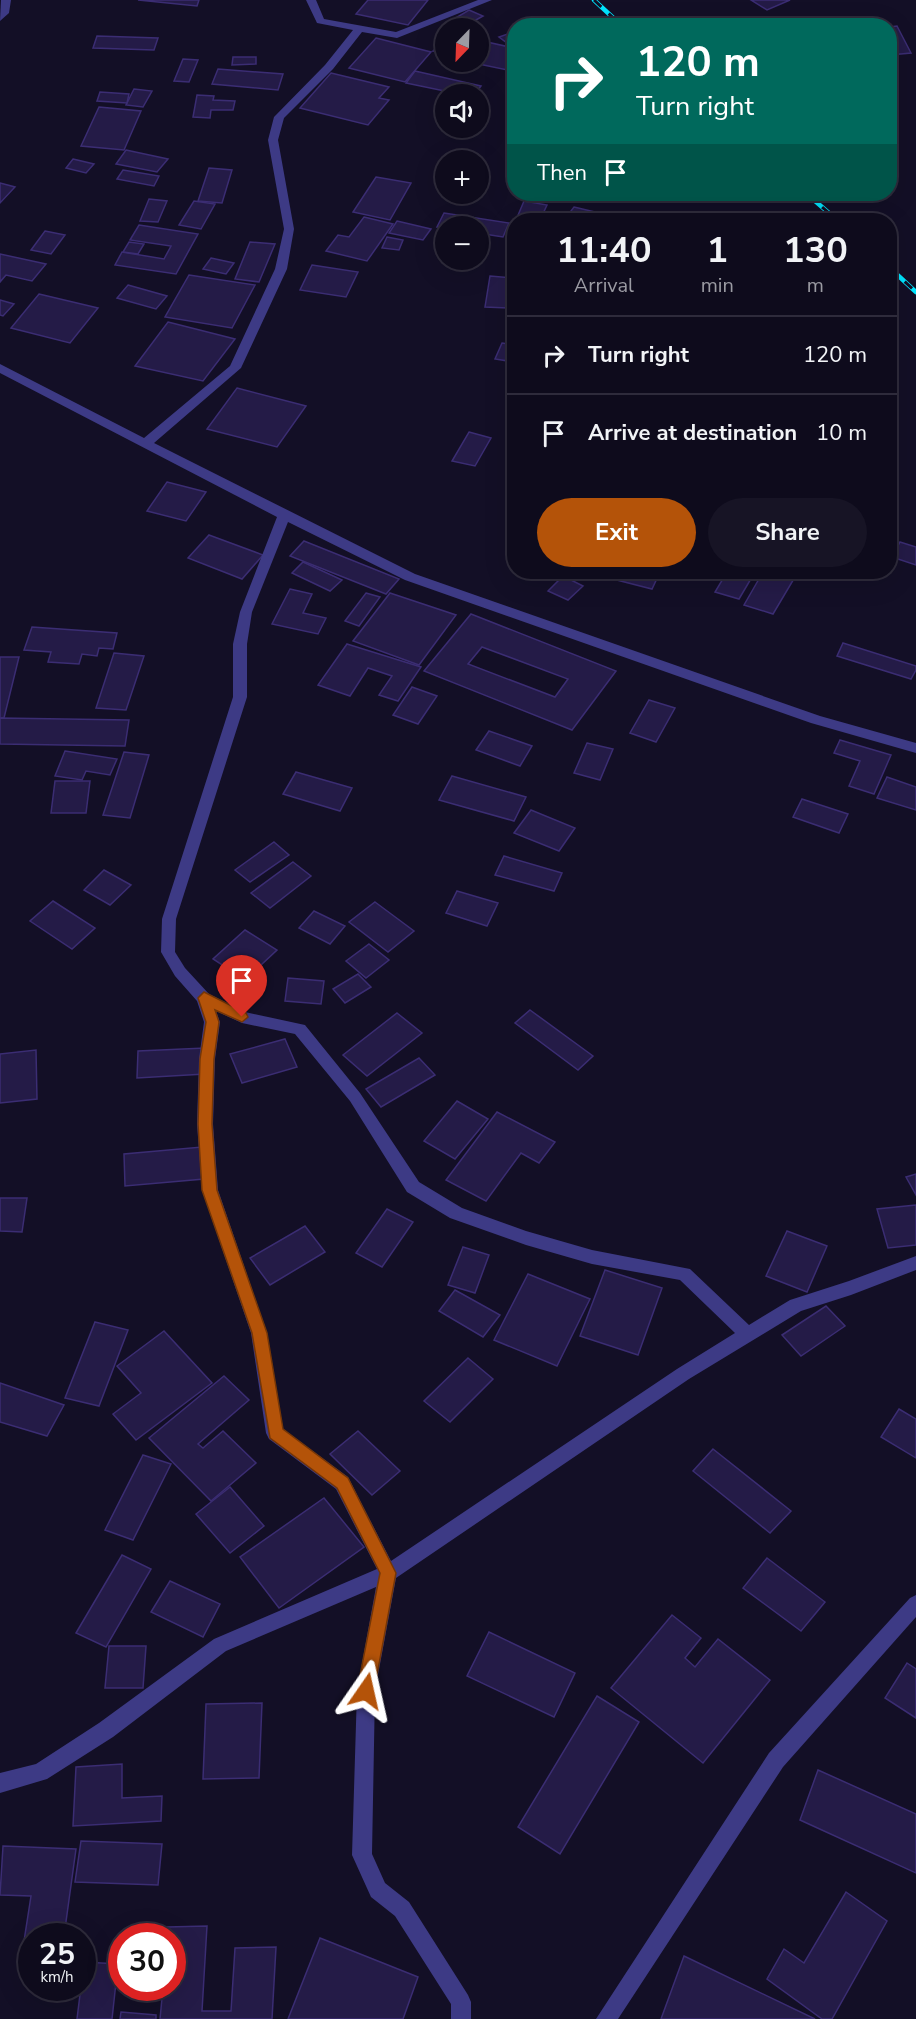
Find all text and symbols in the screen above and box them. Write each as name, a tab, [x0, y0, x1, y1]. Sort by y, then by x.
north arrow	[435, 18, 489, 72]
map controls	[435, 18, 489, 270]
text: 120 m	[636, 34, 760, 91]
icon: right	[537, 42, 615, 120]
button: sound	[435, 84, 489, 138]
text: Turn right	[636, 88, 754, 125]
button: +	[435, 150, 489, 204]
icon: arrive	[599, 156, 632, 189]
text: Then	[537, 158, 587, 188]
button: −	[435, 216, 489, 270]
text: 11:40	[556, 226, 652, 275]
text: 1	[706, 226, 728, 275]
text: 130	[783, 226, 848, 275]
text: Arrival	[574, 272, 634, 299]
text: min	[701, 272, 734, 299]
text: m	[807, 272, 824, 299]
icon: right	[537, 339, 570, 372]
text: Turn right	[588, 340, 689, 370]
text: 120 m	[803, 340, 867, 370]
icon: arrive	[537, 417, 570, 450]
text: Arrive at destination	[588, 418, 797, 448]
text: 10 m	[816, 418, 867, 448]
button: Exit	[537, 498, 696, 567]
button: Share	[708, 498, 867, 567]
pin	[216, 955, 267, 1017]
icon: arrive	[225, 964, 258, 997]
position arrow	[334, 1659, 398, 1723]
speed limit sign: 30	[108, 1923, 186, 2001]
text: 25	[39, 1934, 75, 1975]
text: km/h	[40, 1967, 74, 1987]

